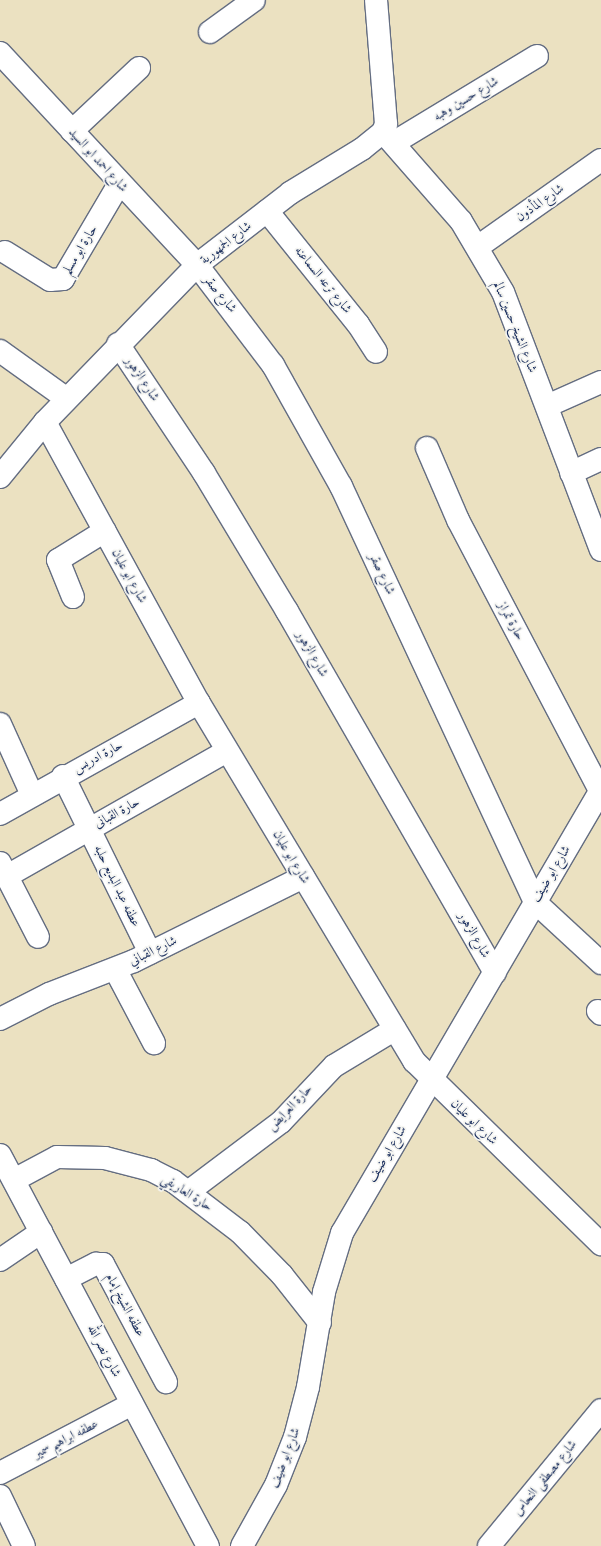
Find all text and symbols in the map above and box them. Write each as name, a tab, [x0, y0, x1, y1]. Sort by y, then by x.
street label: شارع حسين وهبه	[431, 73, 501, 125]
street label: شارع احمد ابو السيد	[65, 125, 131, 195]
street label: شارع المأذون	[513, 181, 567, 225]
street label: شارع الجمهورية	[197, 218, 255, 268]
street label: حارة ابو مسلم	[59, 222, 101, 278]
street label: شارع ترعه السماعنه	[291, 243, 355, 317]
street label: شارع صقر	[200, 272, 240, 316]
street label: شارع الشيخ حسين سالم	[490, 279, 540, 375]
street label: شارع الزهور	[121, 354, 163, 404]
street label: شارع ابو عليان	[108, 546, 150, 606]
street label: شارع صقر	[366, 551, 398, 597]
street label: حارة تمراز	[494, 599, 528, 643]
street label: شارع الزهور	[293, 628, 331, 680]
street label: حارة ادريس	[71, 737, 125, 777]
street label: حارة القبانى	[92, 794, 142, 832]
street label: شارع ابو عليان	[269, 828, 313, 886]
street label: عطفه عبد البديع حلبه	[90, 843, 144, 929]
street label: شارع ابو ضيف	[528, 843, 574, 905]
street label: شارع الزهور	[455, 909, 493, 961]
street label: شارع القباني	[127, 933, 179, 969]
street label: حارة العرايض	[264, 1081, 316, 1135]
street label: شارع ابو عليان	[447, 1096, 501, 1148]
street label: شارع ابو ضيف	[364, 1123, 410, 1185]
street label: حارة العاريفي	[159, 1171, 215, 1215]
street label: عطفه الشيخ إمام	[102, 1271, 148, 1339]
street label: شارع نصر الله	[84, 1322, 124, 1380]
street label: عطفه ابراهيم سمير	[31, 1416, 101, 1462]
street label: شارع ابو ضيف	[266, 1426, 304, 1490]
street label: شارع مصطفى النحاس	[510, 1437, 580, 1519]

